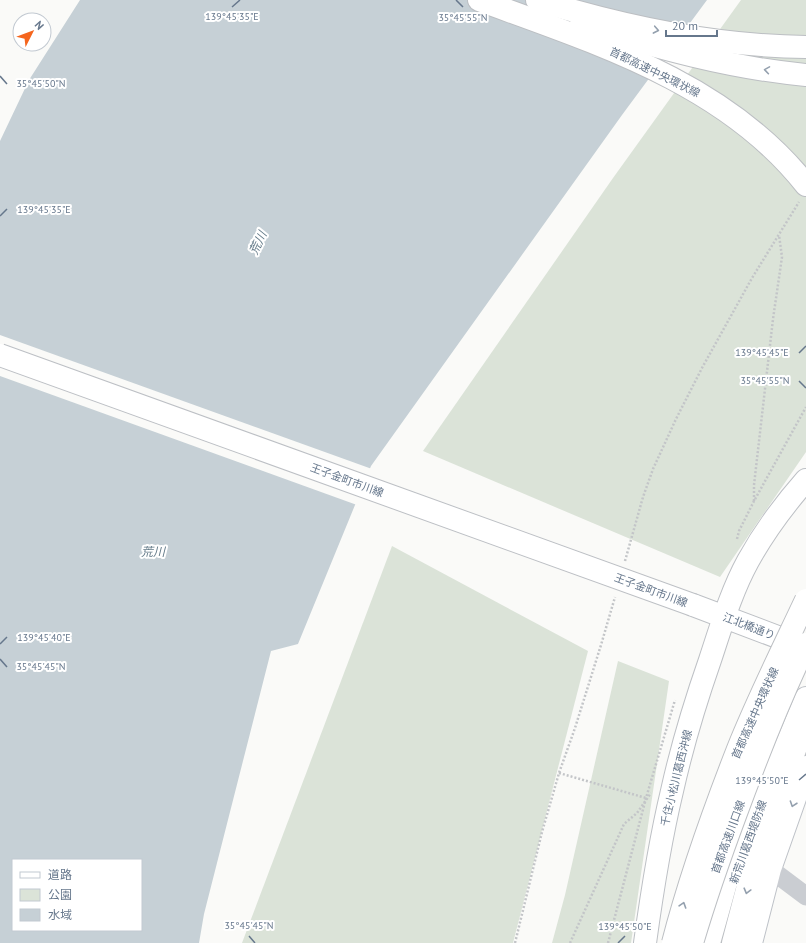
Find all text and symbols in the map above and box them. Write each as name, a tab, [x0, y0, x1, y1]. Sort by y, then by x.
text: 139°45'35"E	[205, 10, 259, 23]
text: 35°45'55"N	[438, 11, 488, 24]
north arrow	[12, 12, 52, 52]
scale bar	[666, 12, 717, 38]
text: N	[32, 18, 47, 33]
text: 20 m	[672, 18, 698, 33]
one-way arrow	[653, 26, 659, 34]
street label: 首都高速中央環状線	[607, 44, 703, 100]
one-way arrow	[764, 66, 770, 75]
text: 35°45'50"N	[16, 77, 66, 90]
text: 139°45'35"E	[17, 203, 71, 216]
water label: 荒川	[246, 227, 270, 257]
text: 139°45'45"E	[735, 346, 789, 359]
text: 35°45'55"N	[740, 374, 790, 387]
street label: 王子金町市川線	[308, 460, 386, 500]
water label: 荒川	[141, 544, 167, 559]
street label: 王子金町市川線	[612, 570, 690, 610]
street label: 江北橋通り	[721, 610, 777, 642]
text: 139°45'40"E	[17, 631, 71, 644]
text: 35°45'45"N	[16, 660, 66, 673]
street label: 首都高速中央環状線	[728, 665, 782, 761]
street label: 千住小松川葛西沖線	[657, 728, 695, 828]
text: 139°45'50"E	[735, 774, 789, 787]
street label: 首都高速川口線	[708, 798, 748, 876]
street label: 新荒川葛西堤防線	[726, 798, 770, 886]
one-way arrow	[789, 800, 797, 807]
legend	[12, 859, 142, 931]
text: 道路	[48, 867, 72, 882]
text: 公園	[48, 887, 72, 902]
one-way arrow	[743, 887, 752, 894]
one-way arrow	[678, 902, 687, 909]
text: 水域	[48, 907, 72, 922]
text: 35°45'45"N	[224, 919, 274, 932]
text: 139°45'50"E	[598, 920, 652, 933]

